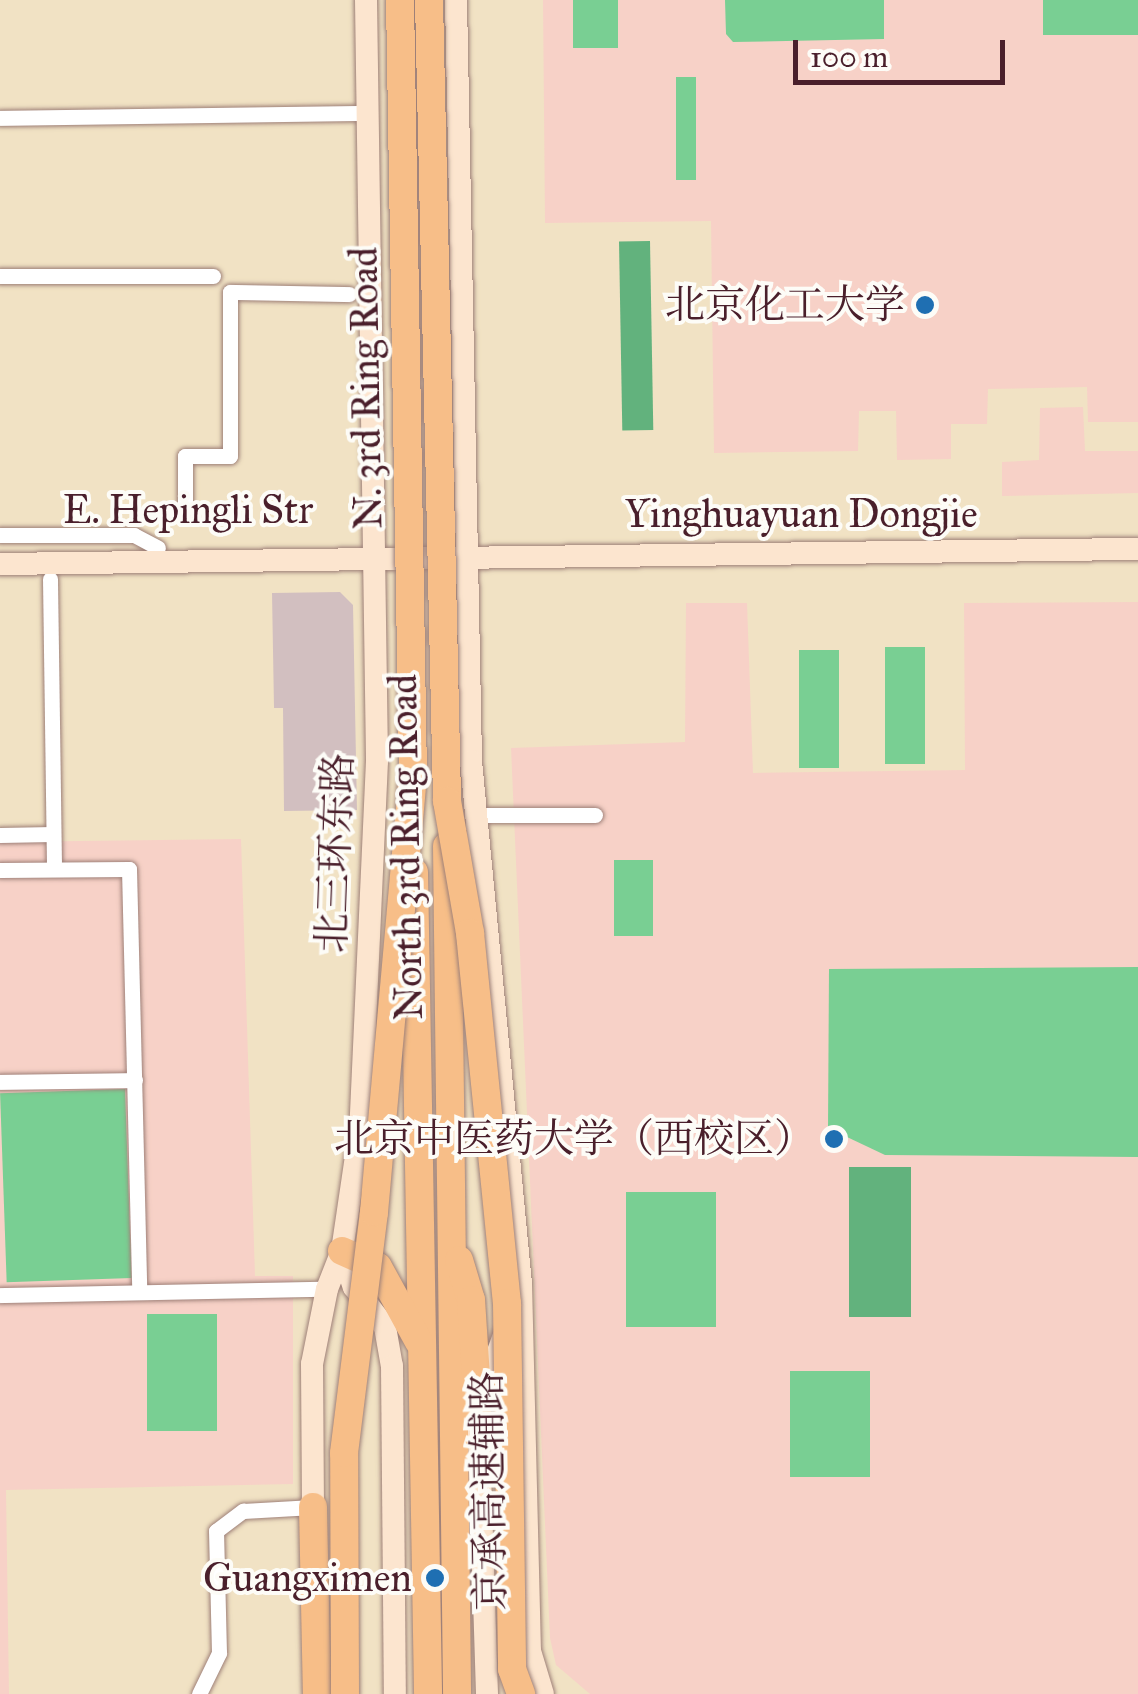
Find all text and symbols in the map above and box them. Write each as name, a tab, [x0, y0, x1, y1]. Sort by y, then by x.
scale bar	[798, 20, 1010, 82]
text: 100 m	[810, 39, 888, 75]
street label: N. 3rd Ring Road	[340, 246, 392, 530]
place label: 北京化工大学	[665, 281, 905, 329]
marker: 北京化工大学	[914, 294, 936, 316]
street label: E. Hepingli Str	[63, 486, 313, 534]
street label: Yinghuayuan Dongjie	[624, 490, 978, 538]
street label: North 3rd Ring Road	[379, 673, 433, 1021]
street label: 北三环东路	[308, 752, 362, 954]
place label: 北京中医药大学（西校区）	[334, 1115, 814, 1163]
marker: 北京中医药大学（西校区）	[823, 1128, 845, 1150]
street label: 京承高速辅路	[463, 1371, 515, 1611]
place label: Guangximen	[203, 1554, 412, 1602]
marker: Guangximen	[422, 1565, 448, 1591]

